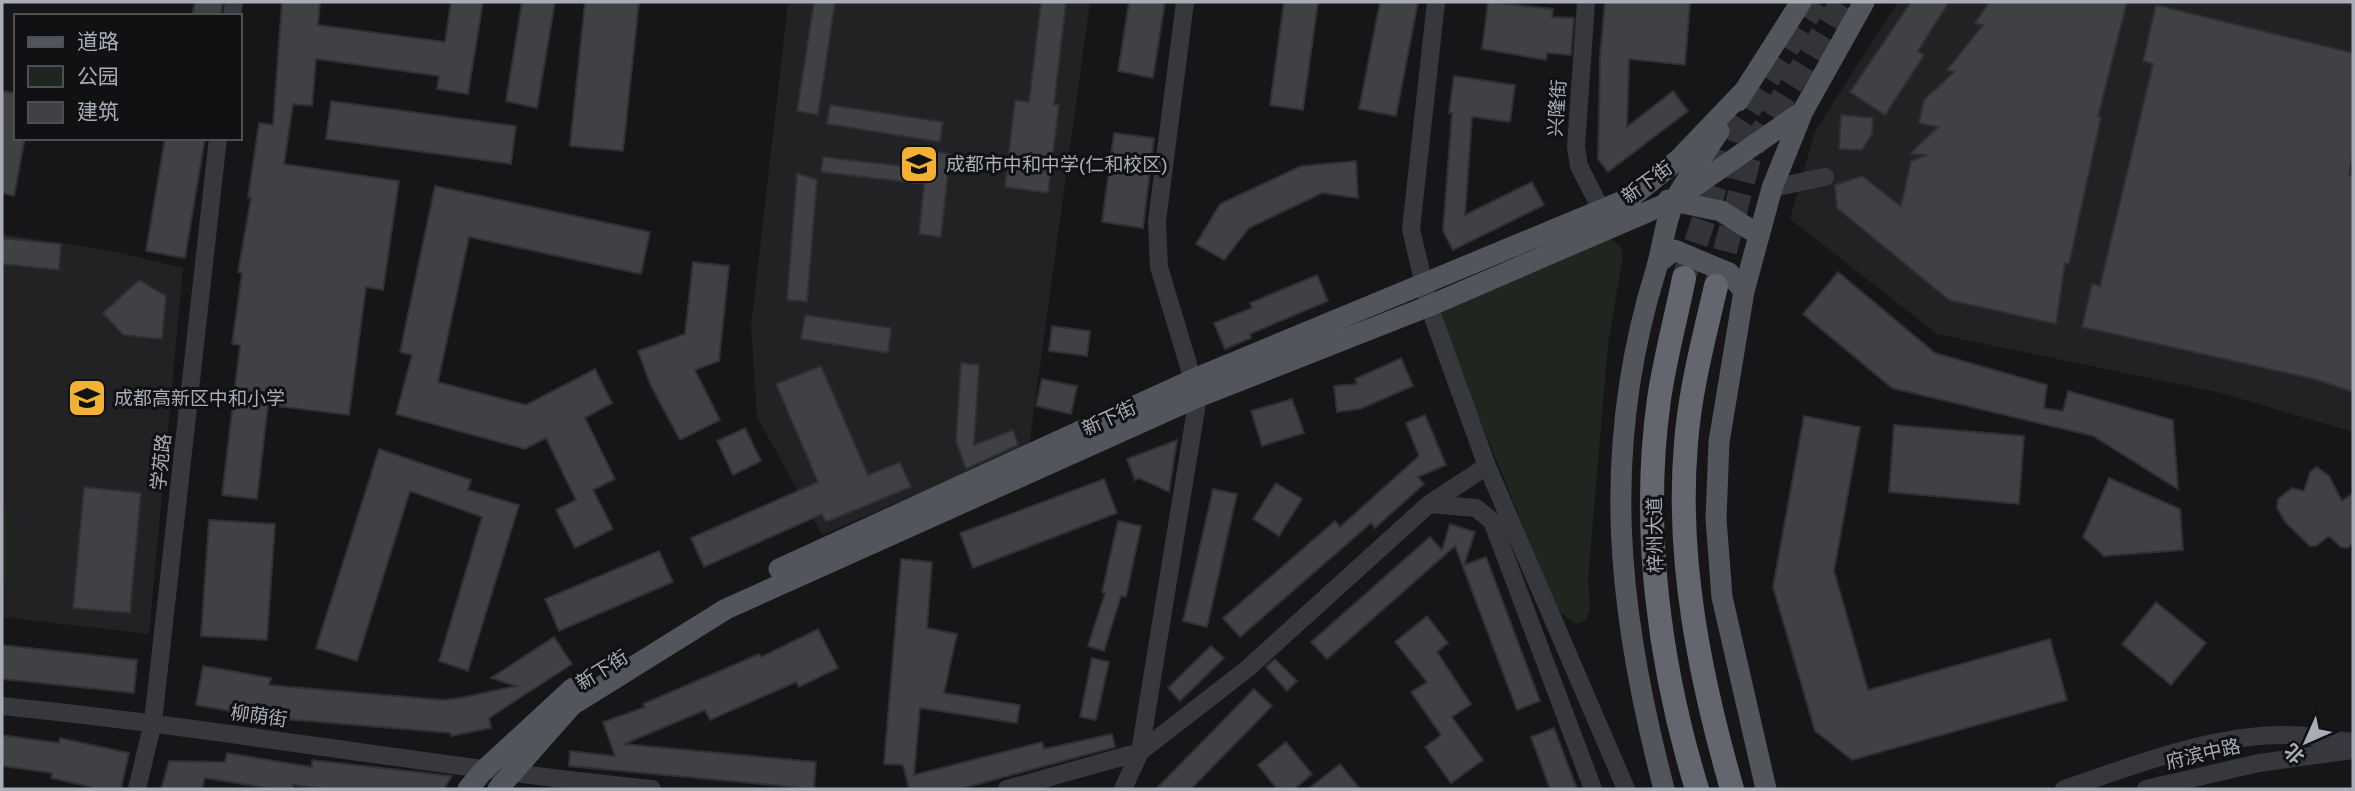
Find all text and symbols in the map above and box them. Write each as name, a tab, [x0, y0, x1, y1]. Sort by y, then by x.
legend	[14, 14, 242, 140]
text: 道路	[77, 30, 119, 53]
text: 公园	[77, 65, 119, 88]
street label: 兴隆街	[1545, 79, 1569, 137]
text: 建筑	[77, 100, 119, 123]
school or university icon: 成都市中和中学(仁和校区)	[898, 143, 940, 185]
place label: 成都市中和中学(仁和校区)	[946, 154, 1168, 175]
street label: 新下街	[1618, 157, 1676, 207]
school or university icon: 成都高新区中和小学	[66, 377, 108, 419]
place label: 成都高新区中和小学	[114, 388, 285, 409]
street label: 新下街	[1079, 396, 1139, 440]
street label: 学苑路	[148, 433, 174, 491]
street label: 梓州大道	[1644, 497, 1666, 573]
street label: 新下街	[572, 646, 632, 694]
street label: 柳荫街	[229, 702, 289, 730]
north arrow	[2271, 707, 2341, 777]
street label: 府滨中路	[2164, 735, 2242, 773]
text: 北	[2280, 740, 2308, 768]

